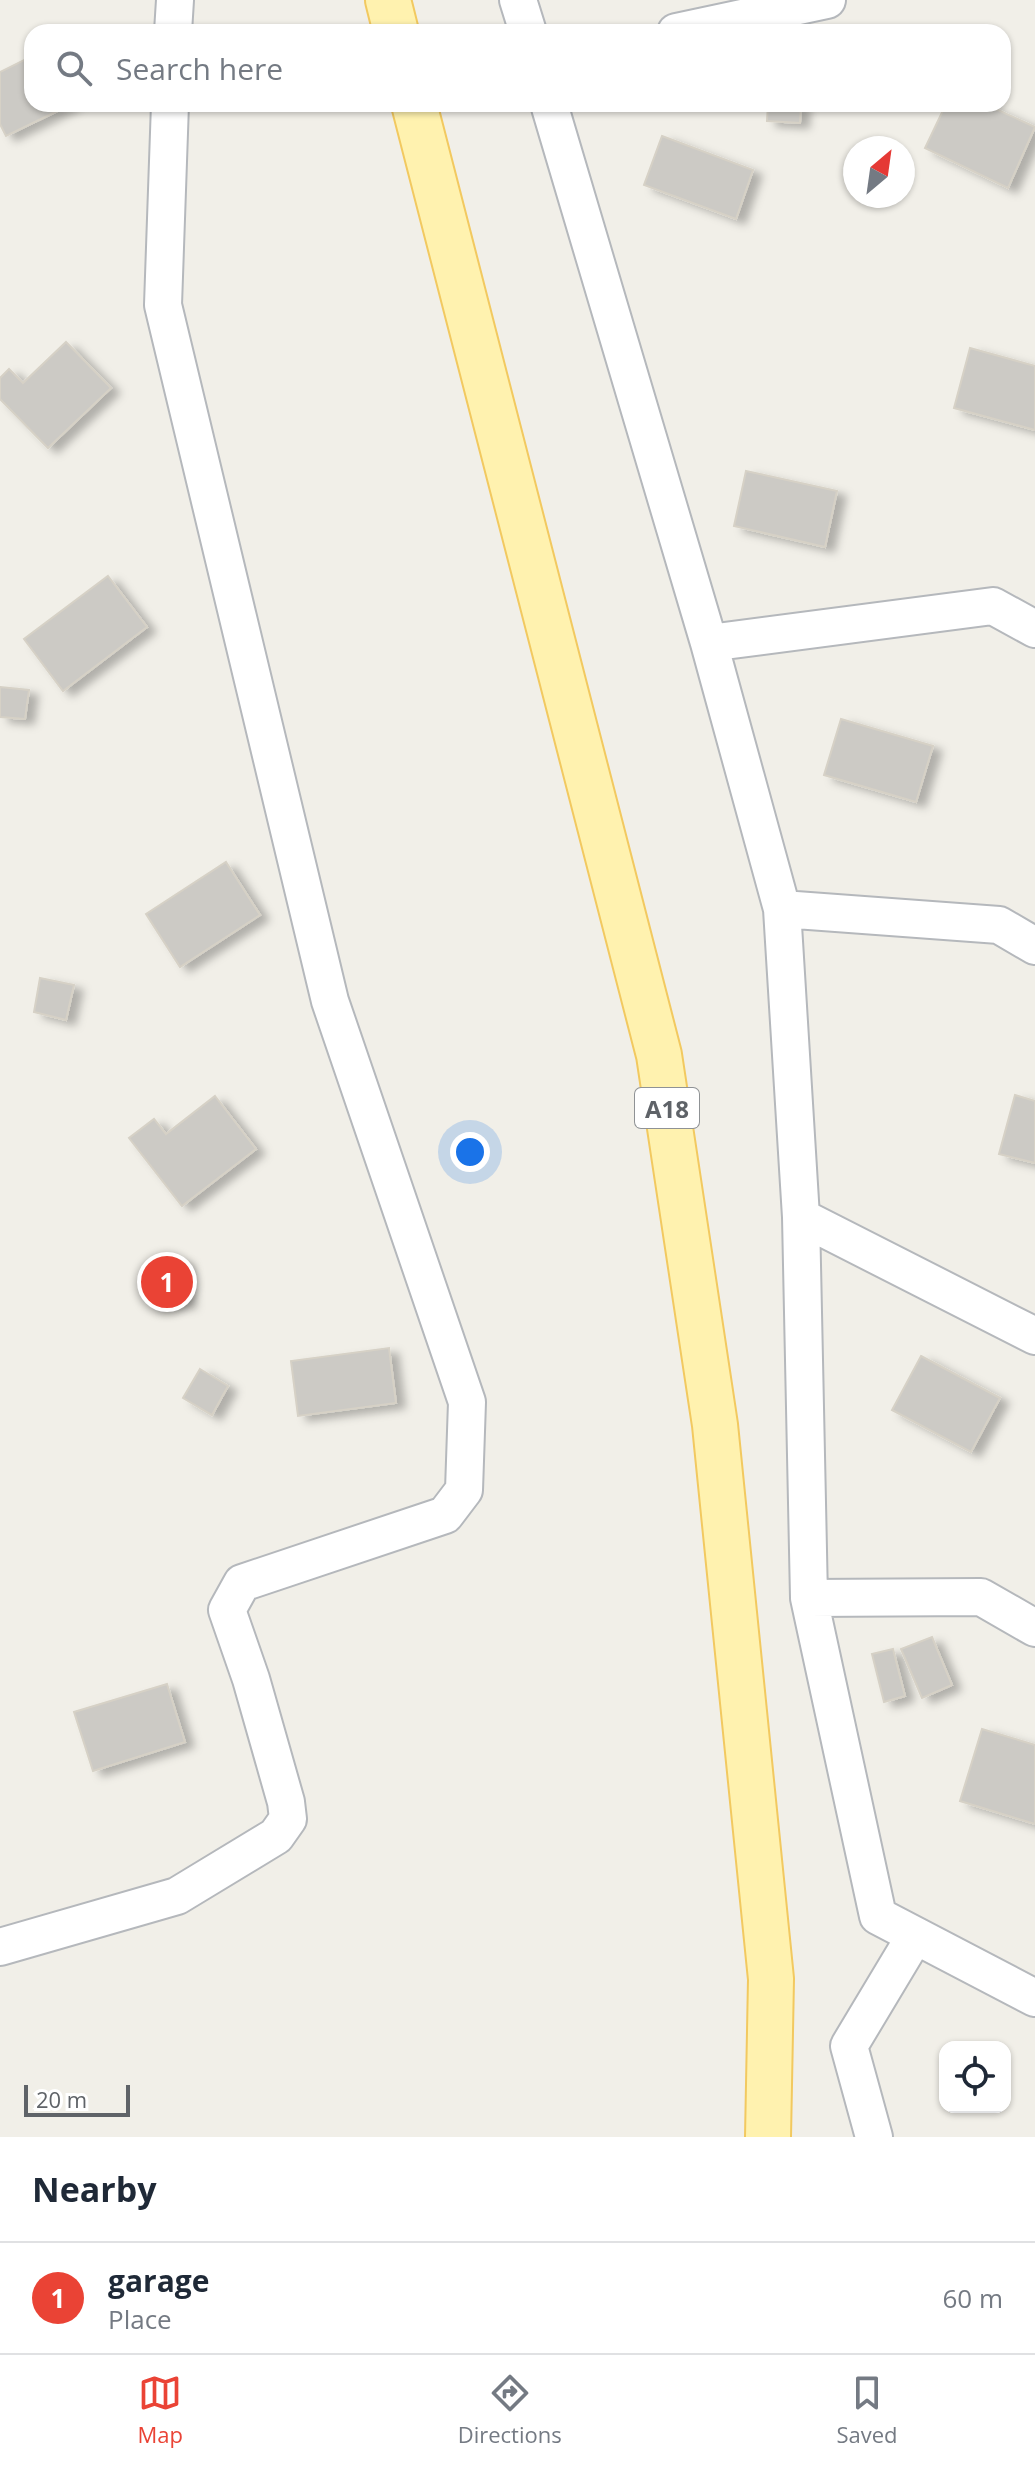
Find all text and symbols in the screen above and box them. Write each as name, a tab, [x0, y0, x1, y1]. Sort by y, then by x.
search box	[24, 24, 1011, 112]
icon: search	[52, 46, 96, 90]
text: Search here	[116, 48, 283, 89]
north arrow	[843, 136, 915, 208]
road number: A18	[635, 1088, 699, 1128]
your location	[450, 1132, 490, 1172]
pin: 1	[141, 1252, 193, 1312]
map controls	[939, 2041, 1011, 2113]
button: locate	[939, 2041, 1011, 2113]
scale bar	[24, 2081, 130, 2117]
text: 20 m	[36, 2084, 87, 2114]
text: Nearby	[32, 2166, 157, 2212]
text: garage	[108, 2260, 209, 2301]
text: 1	[51, 2280, 65, 2316]
text: 60 m	[942, 2280, 1003, 2316]
text: Place	[108, 2301, 172, 2337]
tab: Map	[137, 2371, 183, 2449]
tab: Directions	[458, 2371, 562, 2449]
tab: Saved	[836, 2371, 898, 2449]

